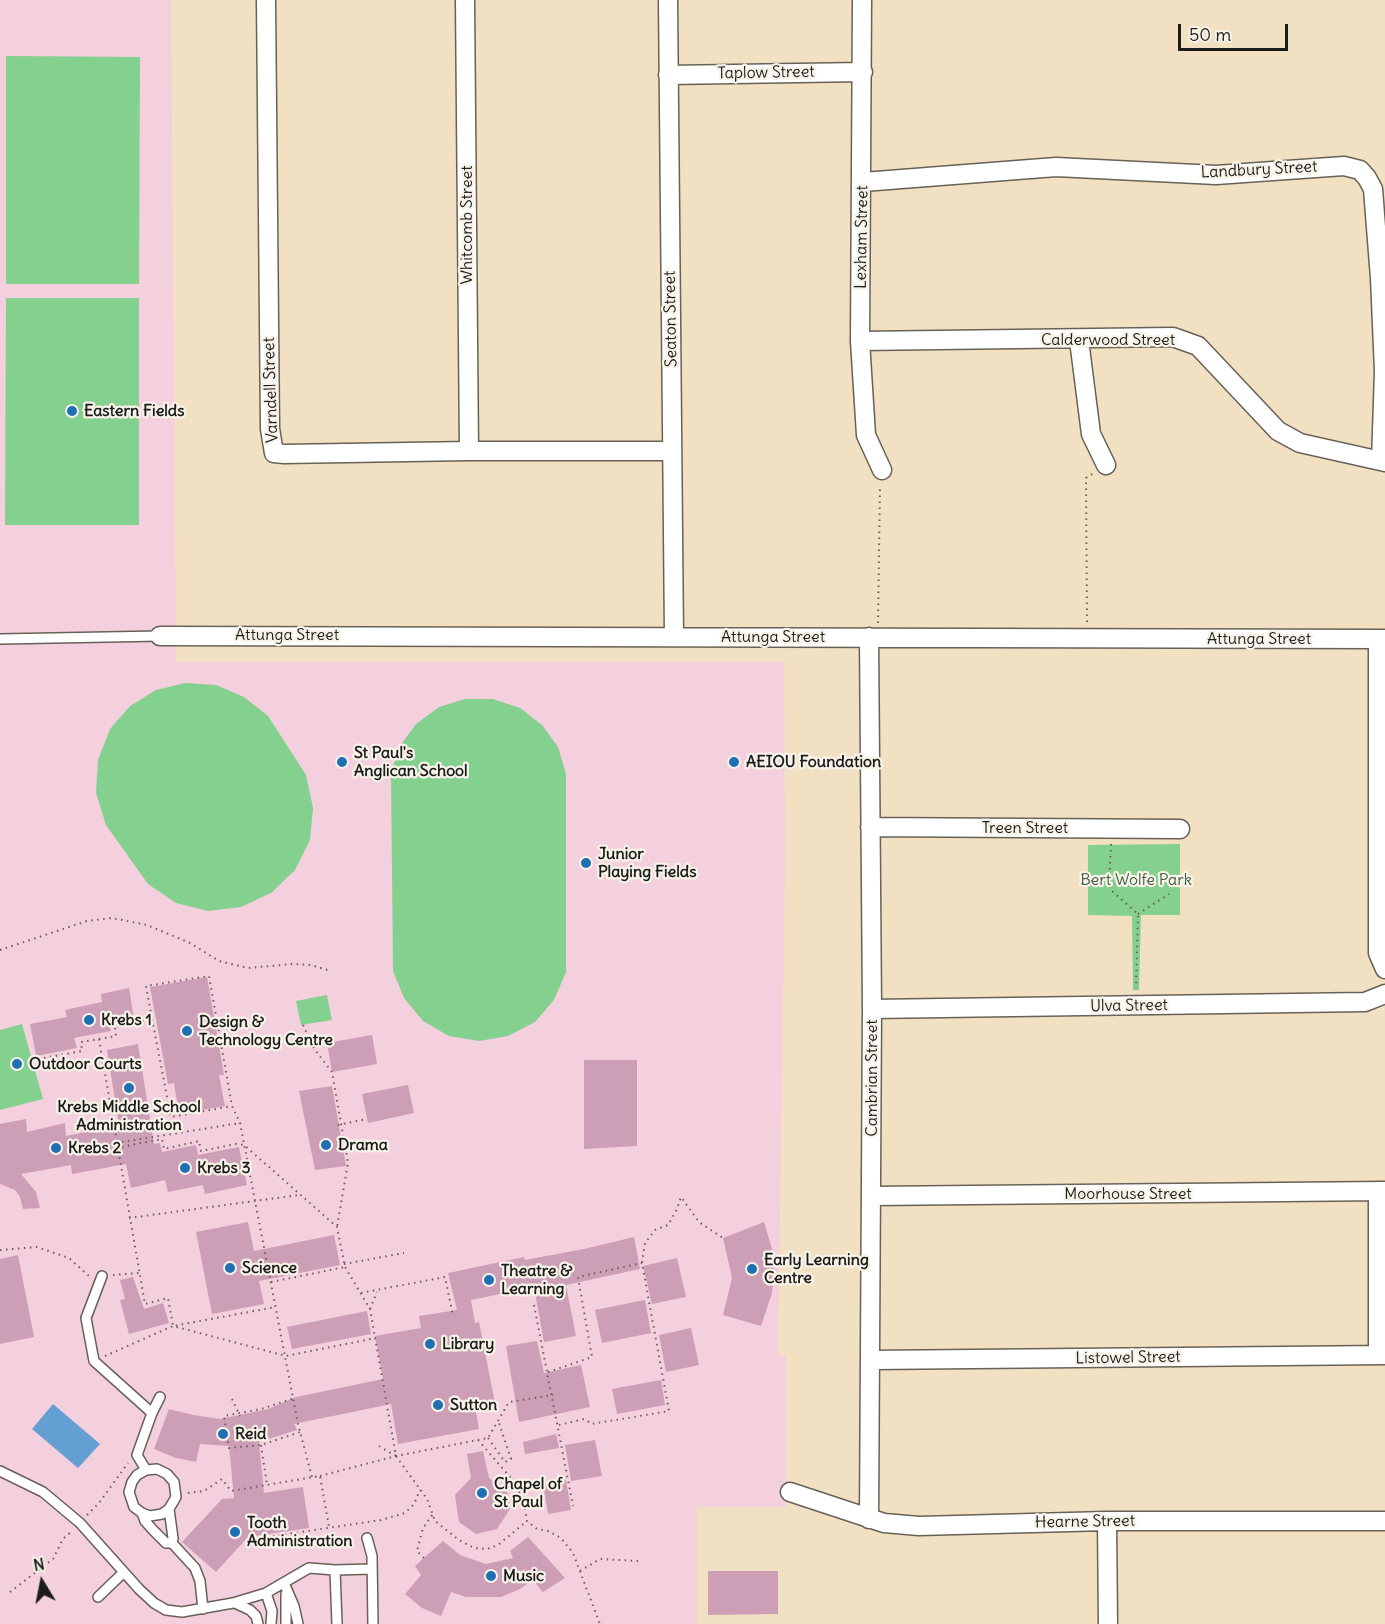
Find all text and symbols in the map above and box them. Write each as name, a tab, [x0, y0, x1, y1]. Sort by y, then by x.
scale bar	[1181, 12, 1290, 50]
text: 50 m	[1189, 23, 1231, 46]
street label: Taplow Street	[717, 63, 815, 83]
street label: Landbury Street	[1200, 157, 1318, 183]
street label: Whitcomb Street	[457, 165, 477, 285]
street label: Lexham Street	[851, 185, 873, 289]
street label: Seaton Street	[661, 270, 681, 368]
street label: Calderwood Street	[1041, 330, 1175, 350]
street label: Varndell Street	[260, 337, 282, 443]
place label: Eastern Fields	[84, 401, 185, 421]
marker: Eastern Fields	[65, 404, 79, 418]
street label: Attunga Street	[235, 625, 339, 645]
street label: Attunga Street	[721, 627, 825, 647]
street label: Attunga Street	[1207, 629, 1311, 649]
place label: St Paul's Anglican School	[354, 743, 468, 781]
place label: AEIOU Foundation	[746, 752, 881, 772]
marker: St Paul's Anglican School	[335, 755, 349, 769]
marker: AEIOU Foundation	[727, 755, 741, 769]
street label: Treen Street	[982, 818, 1068, 838]
place label: Junior Playing Fields	[598, 844, 696, 882]
marker: Junior Playing Fields	[579, 856, 593, 870]
park label: Bert Wolfe Park	[1080, 870, 1192, 890]
street label: Ulva Street	[1090, 996, 1168, 1016]
place label: Krebs 1	[101, 1010, 152, 1030]
place label: Design & Technology Centre	[199, 1012, 333, 1050]
marker: Krebs 1	[82, 1013, 96, 1027]
street label: Cambrian Street	[862, 1019, 882, 1137]
marker: Design & Technology Centre	[180, 1024, 194, 1038]
place label: Outdoor Courts	[29, 1054, 142, 1074]
marker: Outdoor Courts	[10, 1057, 24, 1071]
marker: Krebs Middle School Administration	[122, 1081, 136, 1095]
place label: Krebs Middle School Administration	[57, 1097, 201, 1135]
place label: Drama	[338, 1135, 388, 1155]
place label: Krebs 2	[68, 1138, 121, 1158]
marker: Drama	[319, 1138, 333, 1152]
marker: Krebs 2	[49, 1141, 63, 1155]
place label: Krebs 3	[197, 1158, 251, 1178]
marker: Krebs 3	[178, 1161, 192, 1175]
street label: Moorhouse Street	[1064, 1184, 1192, 1204]
place label: Early Learning Centre	[764, 1250, 869, 1288]
place label: Science	[242, 1258, 297, 1278]
marker: Science	[223, 1261, 237, 1275]
place label: Theatre & Learning	[501, 1261, 572, 1299]
marker: Early Learning Centre	[745, 1262, 759, 1276]
marker: Theatre & Learning	[482, 1273, 496, 1287]
place label: Library	[442, 1334, 494, 1354]
marker: Library	[423, 1337, 437, 1351]
street label: Listowel Street	[1075, 1347, 1181, 1369]
place label: Sutton	[450, 1395, 497, 1415]
marker: Sutton	[431, 1398, 445, 1412]
place label: Reid	[235, 1424, 266, 1444]
marker: Reid	[216, 1427, 230, 1441]
place label: Chapel of St Paul	[494, 1474, 562, 1512]
marker: Chapel of St Paul	[475, 1486, 489, 1500]
street label: Hearne Street	[1035, 1512, 1135, 1532]
place label: Tooth Administration	[247, 1513, 353, 1551]
marker: Tooth Administration	[228, 1525, 242, 1539]
north arrow	[12, 1552, 72, 1612]
text: N	[32, 1553, 46, 1575]
place label: Music	[503, 1566, 544, 1586]
marker: Music	[484, 1569, 498, 1583]

